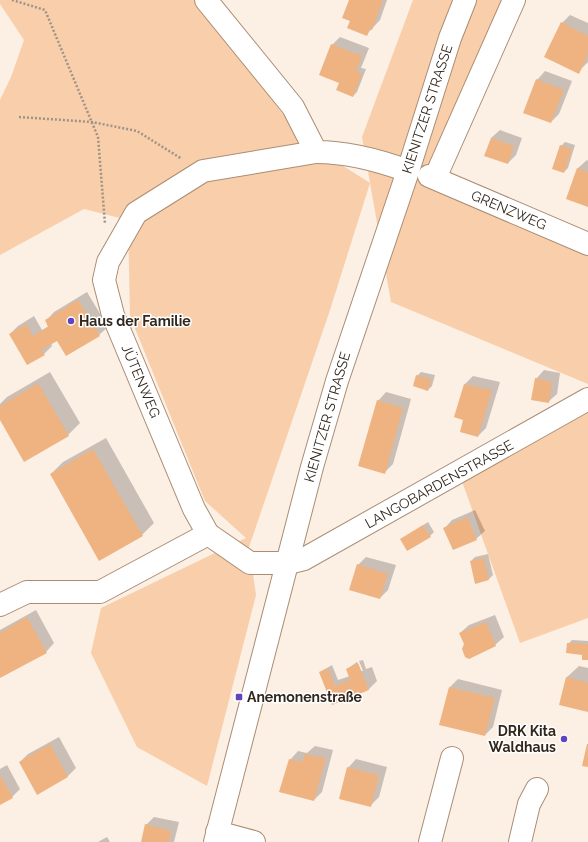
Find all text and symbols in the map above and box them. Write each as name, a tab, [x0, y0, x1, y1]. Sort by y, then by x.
street label: KIENITZER STRASSE	[399, 42, 455, 176]
street label: GRENZWEG	[469, 187, 549, 233]
place label: Haus der Familie	[79, 313, 191, 329]
marker: Haus der Familie	[66, 316, 76, 326]
street label: JÜTENWEG	[118, 341, 165, 420]
street label: KIENITZER STRASSE	[301, 350, 353, 484]
street label: LANGOBARDENSTRASSE	[362, 437, 516, 531]
place label: Anemonenstraße	[247, 689, 363, 705]
marker: Anemonenstraße	[234, 692, 244, 702]
place label: DRK Kita Waldhaus	[489, 723, 556, 755]
marker: DRK Kita Waldhaus	[559, 734, 569, 744]

